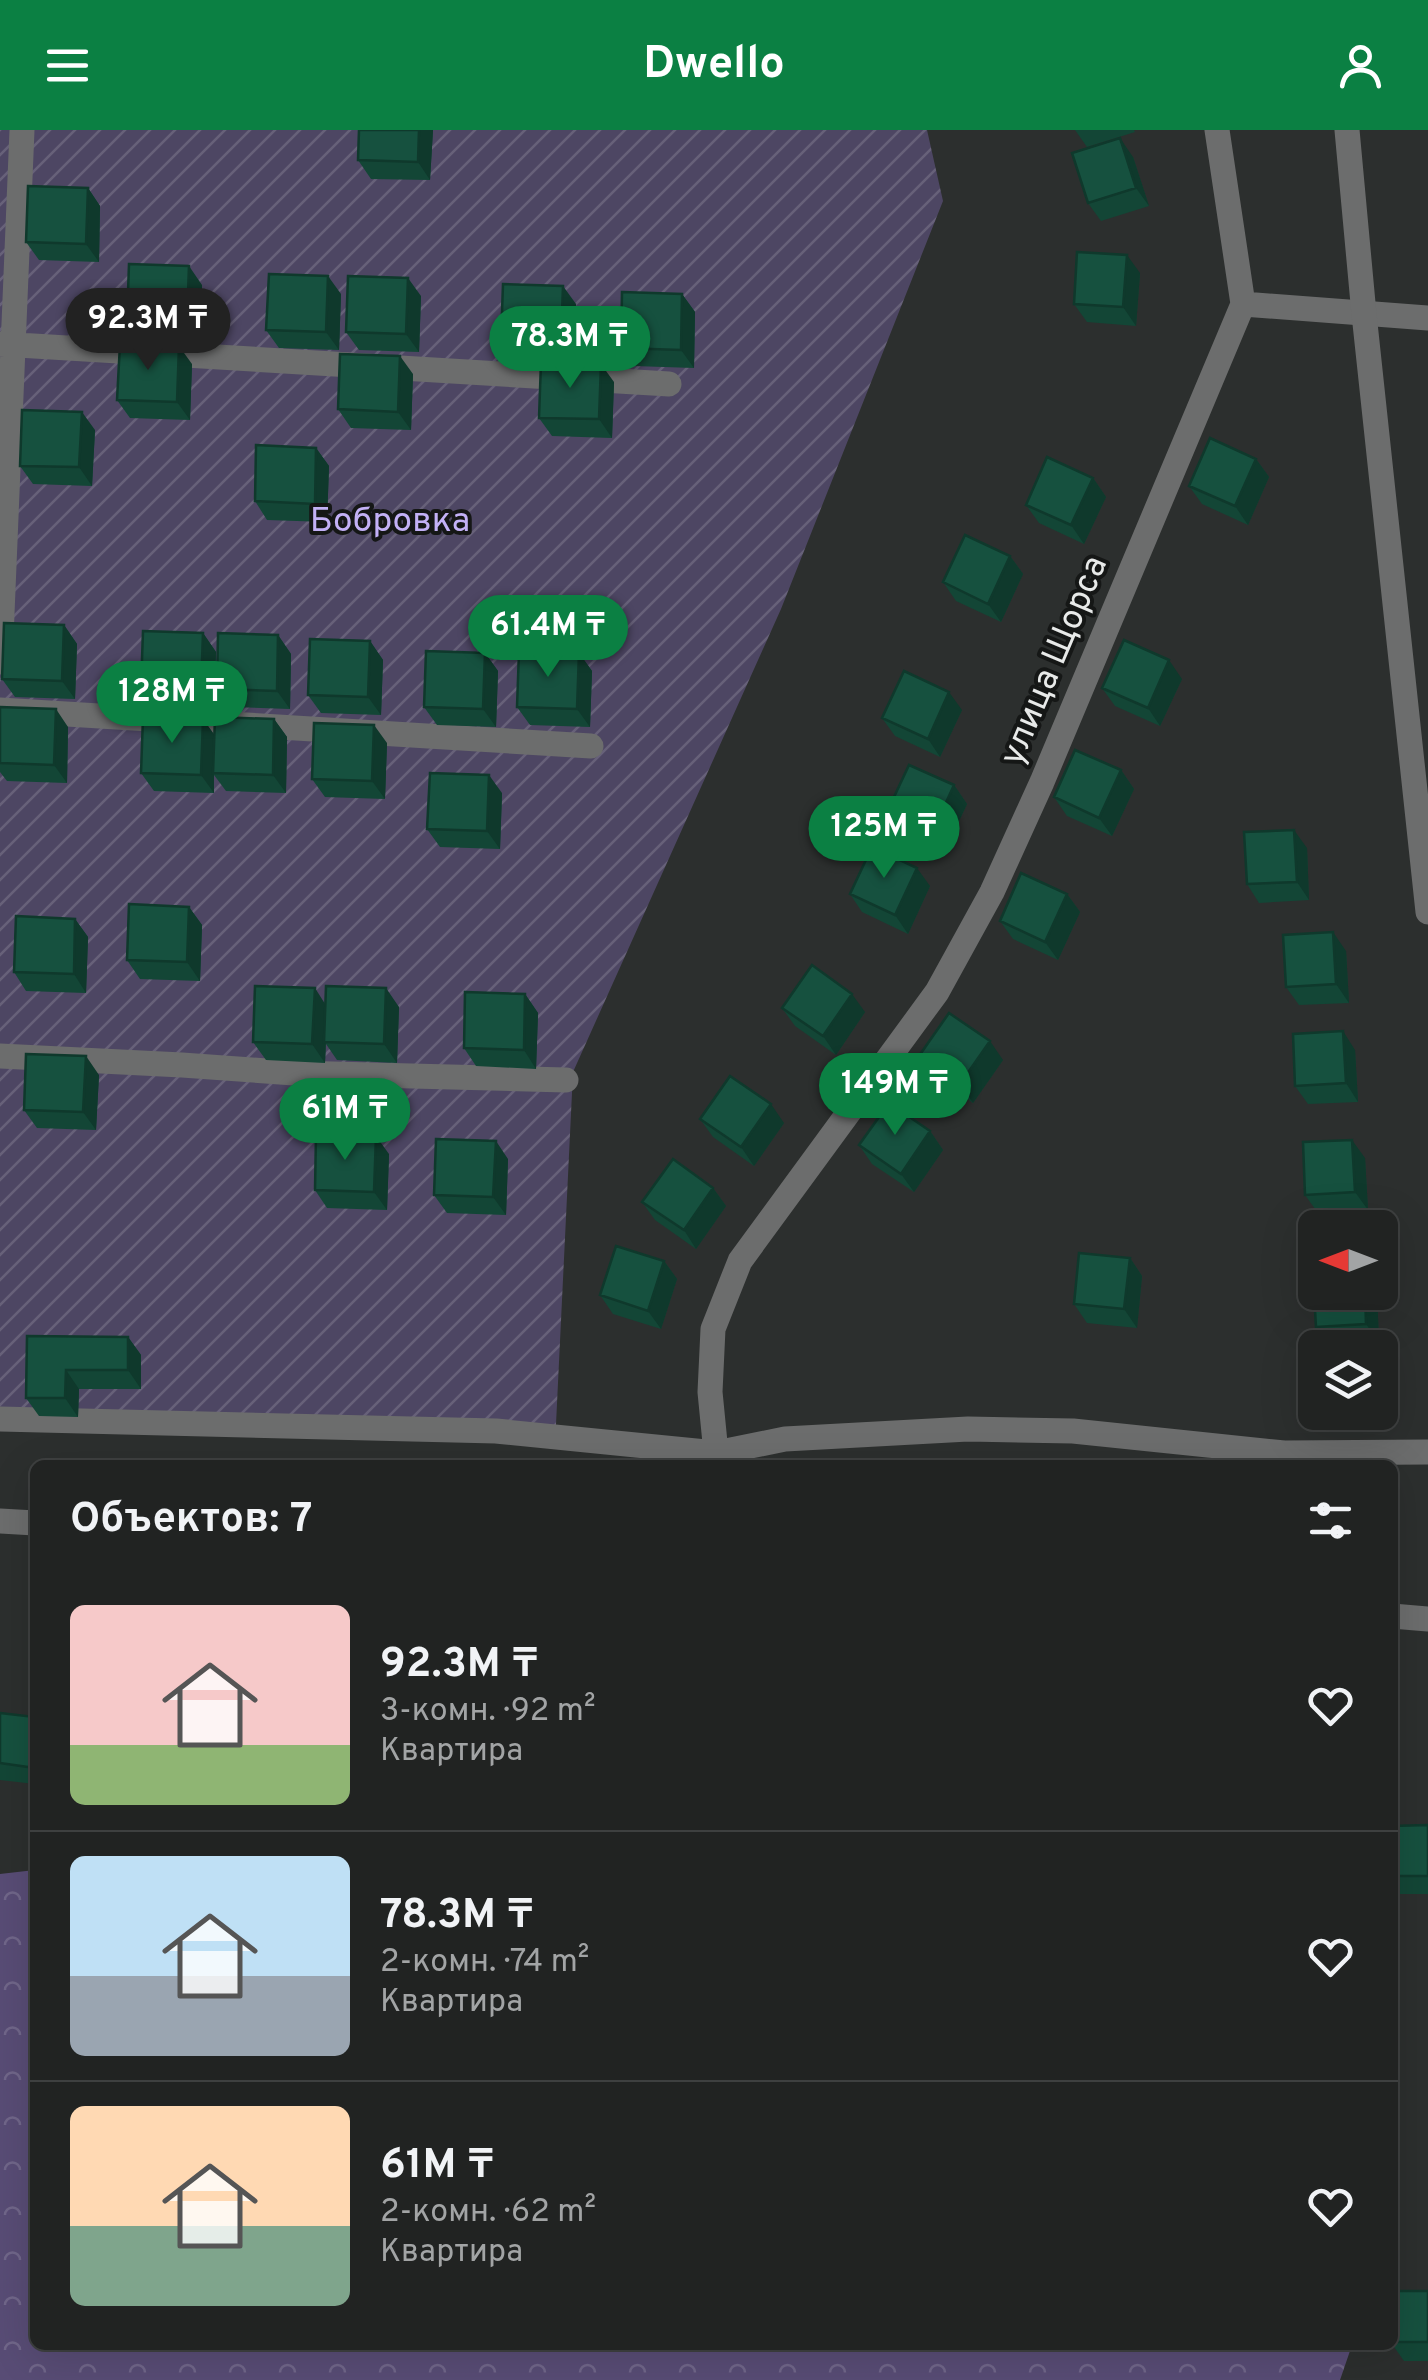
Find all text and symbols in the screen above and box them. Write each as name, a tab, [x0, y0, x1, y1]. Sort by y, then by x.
text: Dwello	[643, 37, 785, 94]
icon: menu	[40, 38, 95, 93]
icon: person	[1333, 38, 1388, 93]
pin: 92.3M ₸	[56, 288, 240, 373]
text: 92.3M ₸	[88, 300, 209, 340]
pin: 78.3M ₸	[478, 306, 662, 391]
text: 78.3M ₸	[511, 318, 629, 358]
park label: Бобровка	[310, 500, 470, 544]
street label: улица Щорса	[991, 550, 1119, 772]
pin: 61.4M ₸	[456, 595, 640, 680]
text: 61.4M ₸	[490, 607, 606, 647]
pin: 128M ₸	[91, 661, 253, 746]
text: 128M ₸	[118, 673, 226, 713]
pin: 125M ₸	[803, 796, 965, 881]
text: 125M ₸	[831, 808, 937, 848]
pin: 149M ₸	[814, 1053, 976, 1138]
text: 149M ₸	[841, 1065, 949, 1105]
pin: 61M ₸	[275, 1078, 415, 1163]
text: 61M ₸	[301, 1090, 389, 1130]
north arrow	[1298, 1210, 1398, 1310]
map controls	[1298, 1210, 1398, 1430]
button: layers	[1298, 1330, 1398, 1430]
icon: filters	[1303, 1493, 1358, 1548]
text: Объектов: 7	[70, 1494, 313, 1547]
text: 92.3M ₸	[380, 1639, 539, 1692]
icon: home	[150, 1645, 270, 1765]
icon: heart	[1303, 1678, 1358, 1733]
text: 3-комн. · 92 m²	[380, 1692, 596, 1732]
text: Квартира	[380, 1732, 523, 1772]
text: 78.3M ₸	[380, 1890, 534, 1943]
icon: home	[150, 1896, 270, 2016]
icon: heart	[1303, 1929, 1358, 1984]
text: 2-комн. · 74 m²	[380, 1943, 589, 1983]
text: Квартира	[380, 1983, 523, 2023]
text: 61M ₸	[380, 2140, 495, 2193]
icon: home	[150, 2146, 270, 2266]
icon: heart	[1303, 2179, 1358, 2234]
text: 2-комн. · 62 m²	[380, 2193, 596, 2233]
text: Квартира	[380, 2233, 523, 2273]

